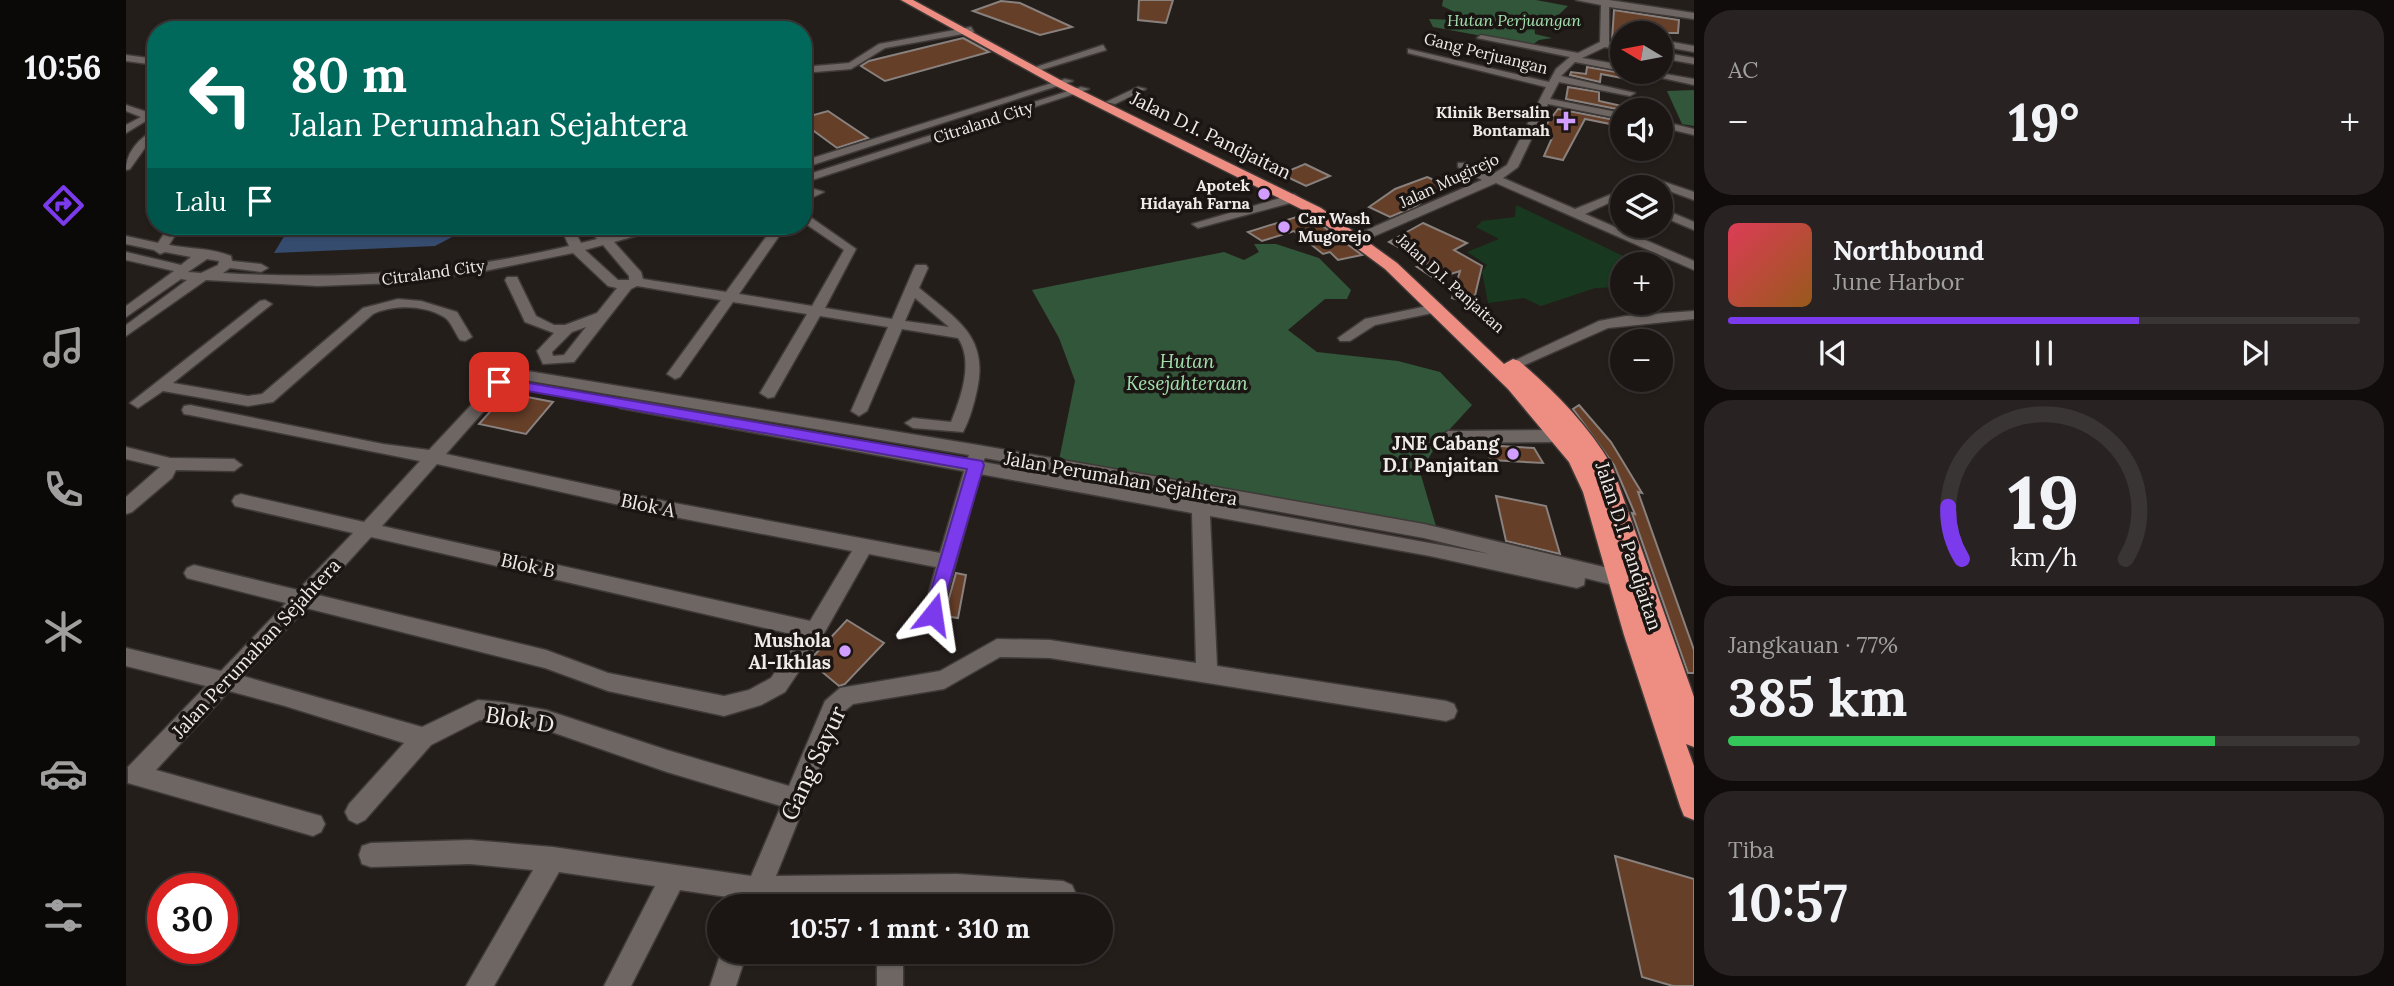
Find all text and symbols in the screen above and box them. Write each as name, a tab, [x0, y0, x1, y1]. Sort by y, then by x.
park label: Hutan Perjuangan	[1447, 10, 1581, 30]
north arrow	[1610, 21, 1673, 84]
map controls	[1610, 21, 1673, 392]
street label: Gang Perjuangan	[1422, 28, 1550, 78]
text: 80 m	[290, 43, 407, 105]
text: 10:56	[24, 47, 102, 88]
icon: left	[175, 49, 266, 140]
text: AC	[1728, 55, 1758, 84]
street label: Jalan D.I. Pandjaitan	[1126, 85, 1295, 184]
text: 19°	[2009, 89, 2079, 155]
street label: Citraland City	[930, 96, 1036, 148]
button: sound	[1610, 98, 1673, 161]
text: −	[1728, 98, 1748, 146]
text: +	[2340, 98, 2360, 146]
place label: Klinik Bersalin Bontamah	[1436, 102, 1550, 140]
text: Jalan Perumahan Sejahtera	[290, 104, 688, 145]
marker: Klinik Bersalin Bontamah	[1556, 111, 1576, 131]
street label: Jalan Mugirejo	[1395, 148, 1502, 212]
place label: Apotek Hidayah Farna	[1140, 175, 1251, 213]
button: layers	[1610, 175, 1673, 238]
icon: directions	[39, 181, 88, 230]
icon: arrive	[241, 182, 279, 220]
text: Lalu	[175, 185, 227, 218]
marker: Apotek Hidayah Farna	[1256, 186, 1272, 202]
place label: Car Wash Mugorejo	[1298, 208, 1371, 246]
marker: Car Wash Mugorejo	[1276, 219, 1292, 235]
street label: Jalan D.I. Panjaitan	[1392, 229, 1509, 337]
text: Northbound	[1833, 234, 1984, 267]
button: +	[1610, 252, 1673, 315]
street label: Citraland City	[380, 255, 486, 289]
text: June Harbor	[1833, 267, 1964, 296]
icon: music	[39, 323, 88, 372]
button: −	[1610, 329, 1673, 392]
icon: previous	[1814, 334, 1852, 372]
icon: pause	[2025, 334, 2063, 372]
icon: next	[2236, 334, 2274, 372]
park label: Hutan Kesejahteraan	[1126, 349, 1248, 395]
pin	[469, 352, 529, 412]
icon: arrive	[480, 363, 518, 401]
place label: JNE Cabang D.I Panjaitan	[1383, 431, 1500, 477]
street label: Jalan Perumahan Sejahtera	[1002, 445, 1240, 510]
marker: JNE Cabang D.I Panjaitan	[1505, 446, 1521, 462]
text: 19	[2008, 456, 2080, 549]
street label: Jalan D.I. Pandjaitan	[1590, 458, 1668, 633]
icon: phone	[39, 465, 88, 514]
street label: Blok A	[619, 488, 678, 523]
text: km/h	[2010, 541, 2078, 573]
street label: Blok B	[499, 547, 558, 583]
street label: Jalan Perumahan Sejahtera	[166, 553, 346, 743]
position arrow	[896, 577, 970, 651]
icon: climate	[39, 607, 88, 656]
place label: Mushola Al-Ikhlas	[749, 628, 831, 674]
text: Jangkauan · 77%	[1728, 630, 1898, 659]
marker: Mushola Al-Ikhlas	[837, 643, 853, 659]
text: 385 km	[1728, 664, 1907, 730]
street label: Blok D	[483, 699, 557, 739]
street label: Gang Sayur	[774, 701, 852, 825]
icon: car	[39, 749, 88, 798]
text: Tiba	[1728, 835, 1774, 864]
text: 10:57	[1728, 869, 1848, 935]
speed limit sign: 30	[147, 873, 238, 964]
icon: filters	[39, 891, 88, 940]
text: 10:57 · 1 mnt · 310 m	[790, 912, 1030, 945]

